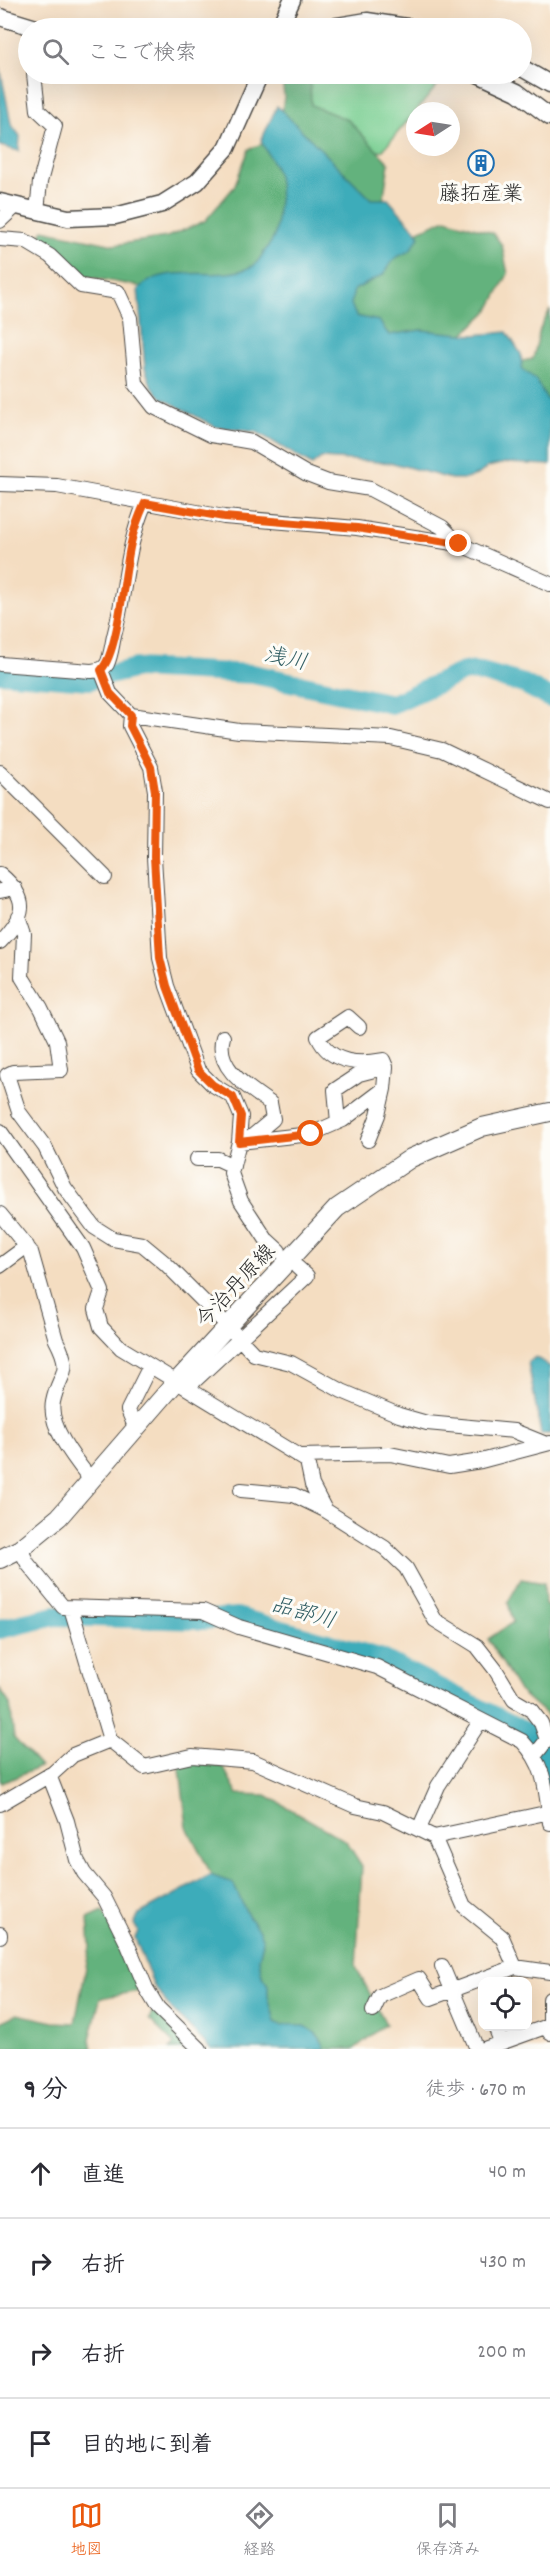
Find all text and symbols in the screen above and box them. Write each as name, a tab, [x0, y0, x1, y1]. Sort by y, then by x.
search box	[18, 18, 532, 84]
icon: search	[39, 35, 72, 68]
text: ここで検索	[87, 39, 197, 70]
north arrow	[406, 102, 460, 156]
building icon: 藤拓産業	[466, 148, 496, 178]
place label: 藤拓産業	[439, 181, 523, 211]
route end	[445, 530, 471, 556]
water label: 浅川	[261, 641, 310, 680]
route start	[297, 1120, 323, 1146]
street label: 今治丹原線	[190, 1238, 284, 1336]
water label: 品部川	[267, 1590, 339, 1638]
map controls	[478, 1977, 532, 2031]
button: locate	[478, 1977, 532, 2031]
text: 9 分	[24, 2073, 68, 2110]
text: 徒歩 · 670 m	[426, 2077, 526, 2105]
icon: ahead	[24, 2157, 57, 2190]
text: 40 m	[488, 2159, 526, 2187]
text: 直進	[81, 2161, 125, 2192]
icon: right	[24, 2247, 57, 2280]
text: 430 m	[480, 2249, 526, 2277]
text: 右折	[81, 2251, 125, 2282]
icon: right	[24, 2337, 57, 2370]
text: 200 m	[477, 2339, 526, 2367]
text: 右折	[81, 2341, 125, 2372]
icon: arrive	[24, 2427, 57, 2460]
text: 目的地に到着	[81, 2431, 213, 2462]
tab: 地図	[70, 2499, 103, 2562]
tab: 経路	[243, 2499, 276, 2562]
tab: 保存済み	[416, 2499, 480, 2562]

